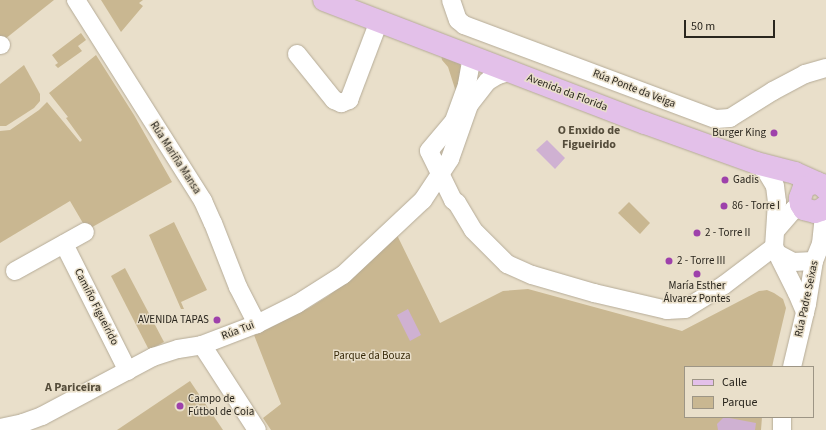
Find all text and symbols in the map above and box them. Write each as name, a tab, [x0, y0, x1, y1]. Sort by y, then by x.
scale bar	[686, 12, 777, 38]
text: 50 m	[691, 18, 715, 35]
street label: Rúa Ponte da Veiga	[591, 67, 677, 111]
street label: Avenida da Florida	[525, 72, 609, 114]
street label: Rúa Mariña Mansa	[147, 119, 203, 197]
district label: O Enxido de Figueirido	[558, 124, 620, 152]
place label: Burger King	[712, 126, 766, 140]
marker: Burger King	[769, 128, 779, 138]
place label: Gadis	[733, 173, 759, 187]
marker: Gadis	[720, 175, 730, 185]
place label: 86 - Torre I	[732, 199, 780, 213]
marker: 86 - Torre I	[719, 201, 729, 211]
place label: 2 - Torre II	[705, 226, 750, 240]
marker: 2 - Torre II	[692, 228, 702, 238]
place label: 2 - Torre III	[677, 254, 725, 268]
marker: 2 - Torre III	[664, 256, 674, 266]
street label: Rúa Padre Seixas	[792, 260, 822, 338]
street label: Camiño Figueirido	[71, 266, 121, 348]
marker: María Esther Álvarez Pontes	[692, 269, 702, 279]
place label: María Esther Álvarez Pontes	[664, 280, 730, 306]
place label: AVENIDA TAPAS	[138, 313, 209, 327]
marker: AVENIDA TAPAS	[212, 315, 222, 325]
street label: Rúa Tui	[220, 319, 256, 343]
park label: Parque da Bouza	[334, 349, 410, 363]
legend	[684, 366, 814, 418]
text: Calle	[722, 374, 747, 391]
district label: A Pariceira	[45, 381, 101, 395]
place label: Campo de Fútbol de Coia	[188, 393, 254, 419]
text: Parque	[722, 394, 758, 411]
marker: Campo de Fútbol de Coia	[175, 401, 185, 411]

